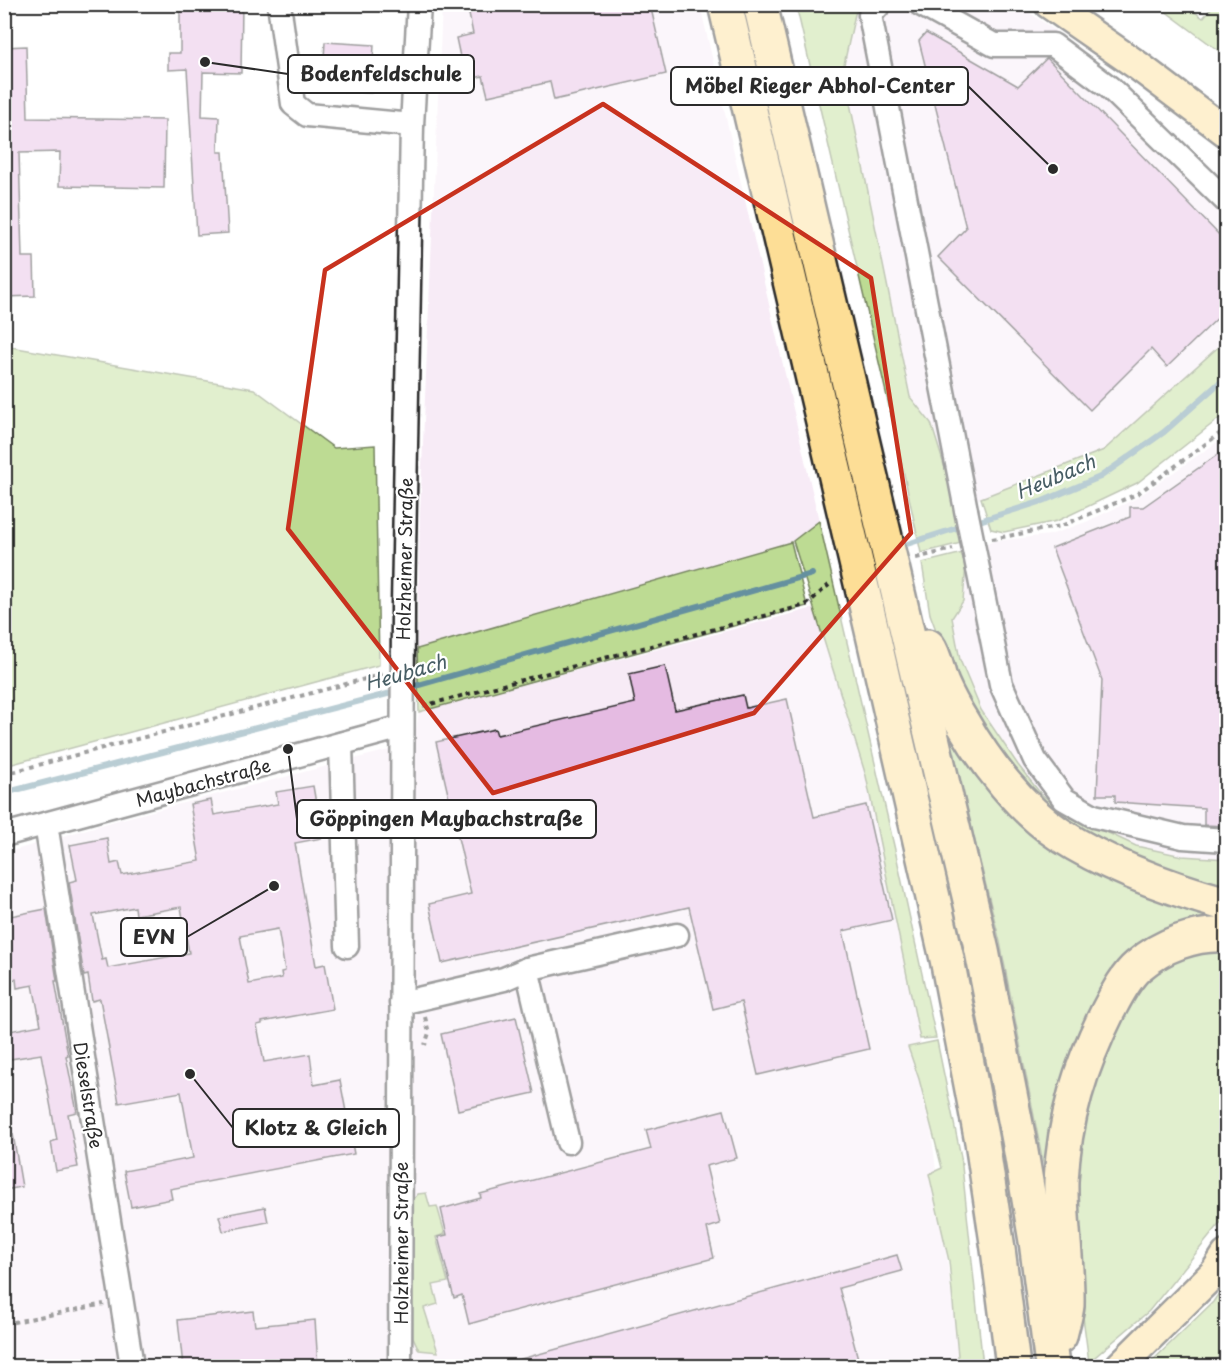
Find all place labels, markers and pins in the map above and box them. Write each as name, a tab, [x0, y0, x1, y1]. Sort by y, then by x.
callout: Bodenfeldschule	[288, 55, 474, 93]
callout: Möbel Rieger Abhol-Center	[671, 67, 968, 105]
callout: Göppingen Maybachstraße	[297, 800, 596, 838]
callout: EVN	[121, 918, 187, 956]
callout: Klotz & Gleich	[233, 1109, 399, 1147]

